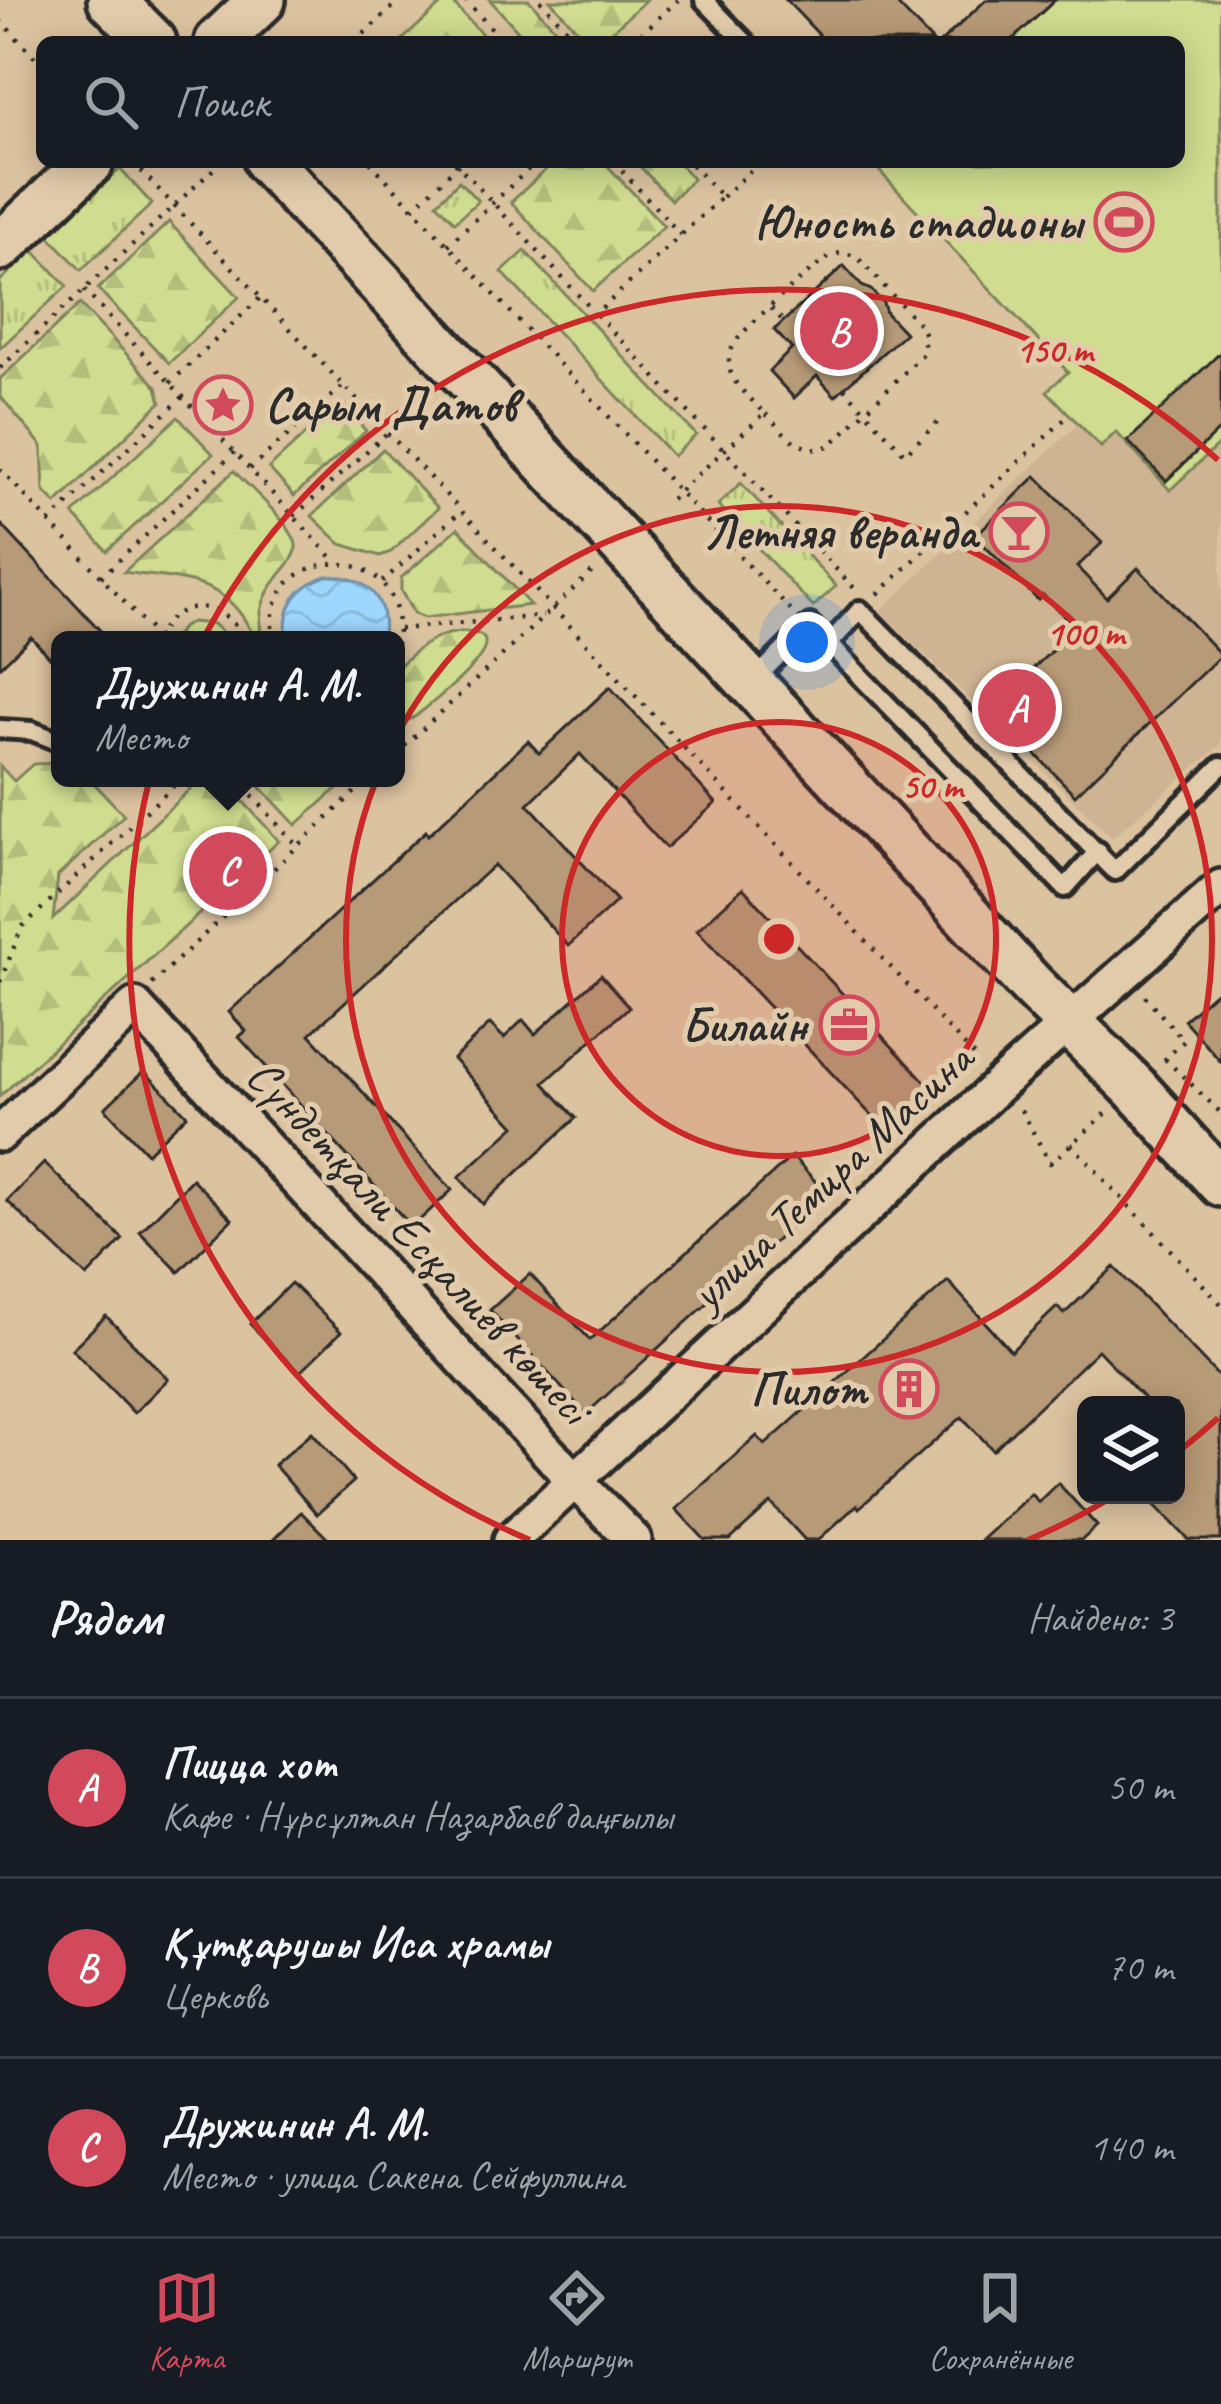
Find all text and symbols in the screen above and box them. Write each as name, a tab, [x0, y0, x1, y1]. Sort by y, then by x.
search box	[36, 36, 1185, 168]
icon: search	[78, 69, 144, 135]
text: Поиск	[174, 74, 269, 131]
sports icon: Юность стадионы	[1093, 191, 1155, 253]
place label: Юность стадионы	[755, 192, 1085, 252]
pin: B	[800, 286, 878, 376]
text: 150 m	[1015, 327, 1096, 373]
place icon: Сарым Датов	[192, 374, 254, 436]
place label: Сарым Датов	[265, 375, 525, 435]
bar icon: Летняя веранда	[988, 501, 1050, 563]
place label: Летняя веранда	[704, 502, 981, 562]
text: 100 m	[1046, 610, 1127, 656]
your location	[777, 612, 837, 672]
popup	[51, 631, 405, 787]
text: Дружинин А. М.	[95, 656, 361, 713]
pin: A	[978, 663, 1056, 753]
text: Место	[95, 713, 187, 762]
text: 50 m	[901, 763, 966, 809]
pin: C	[189, 826, 267, 916]
centre of rings	[758, 918, 800, 960]
office icon: Билайн	[818, 994, 880, 1056]
place label: Билайн	[682, 995, 810, 1055]
street label: улица Темира Масина	[675, 1027, 988, 1324]
street label: Сүндетқали Есқалиев көшесі	[234, 1046, 607, 1440]
building icon: Пилот	[878, 1358, 940, 1420]
place label: Пилот	[750, 1359, 870, 1419]
map controls	[1077, 1396, 1185, 1504]
button: layers	[1077, 1396, 1185, 1504]
text: Рядом	[48, 1586, 162, 1650]
text: Найдено: 3	[1028, 1594, 1173, 1643]
text: Пицца хот	[162, 1735, 335, 1792]
text: A	[77, 1763, 97, 1812]
text: 50 m	[1107, 1763, 1173, 1812]
text: Кафе · Нұрсұлтан Назарбаев даңғылы	[162, 1792, 673, 1841]
text: Құтқарушы Иса храмы	[162, 1915, 549, 1972]
text: B	[77, 1943, 97, 1992]
text: 70 m	[1107, 1943, 1173, 1992]
text: Церковь	[162, 1972, 267, 2021]
text: Дружинин А. М.	[162, 2095, 428, 2152]
text: C	[78, 2123, 96, 2172]
text: 140 m	[1089, 2123, 1173, 2172]
text: Место · улица Сакена Сейфуллина	[162, 2152, 624, 2201]
tab: Карта	[149, 2265, 224, 2379]
tab: Маршрут	[522, 2265, 631, 2379]
tab: Сохранённые	[929, 2265, 1072, 2379]

